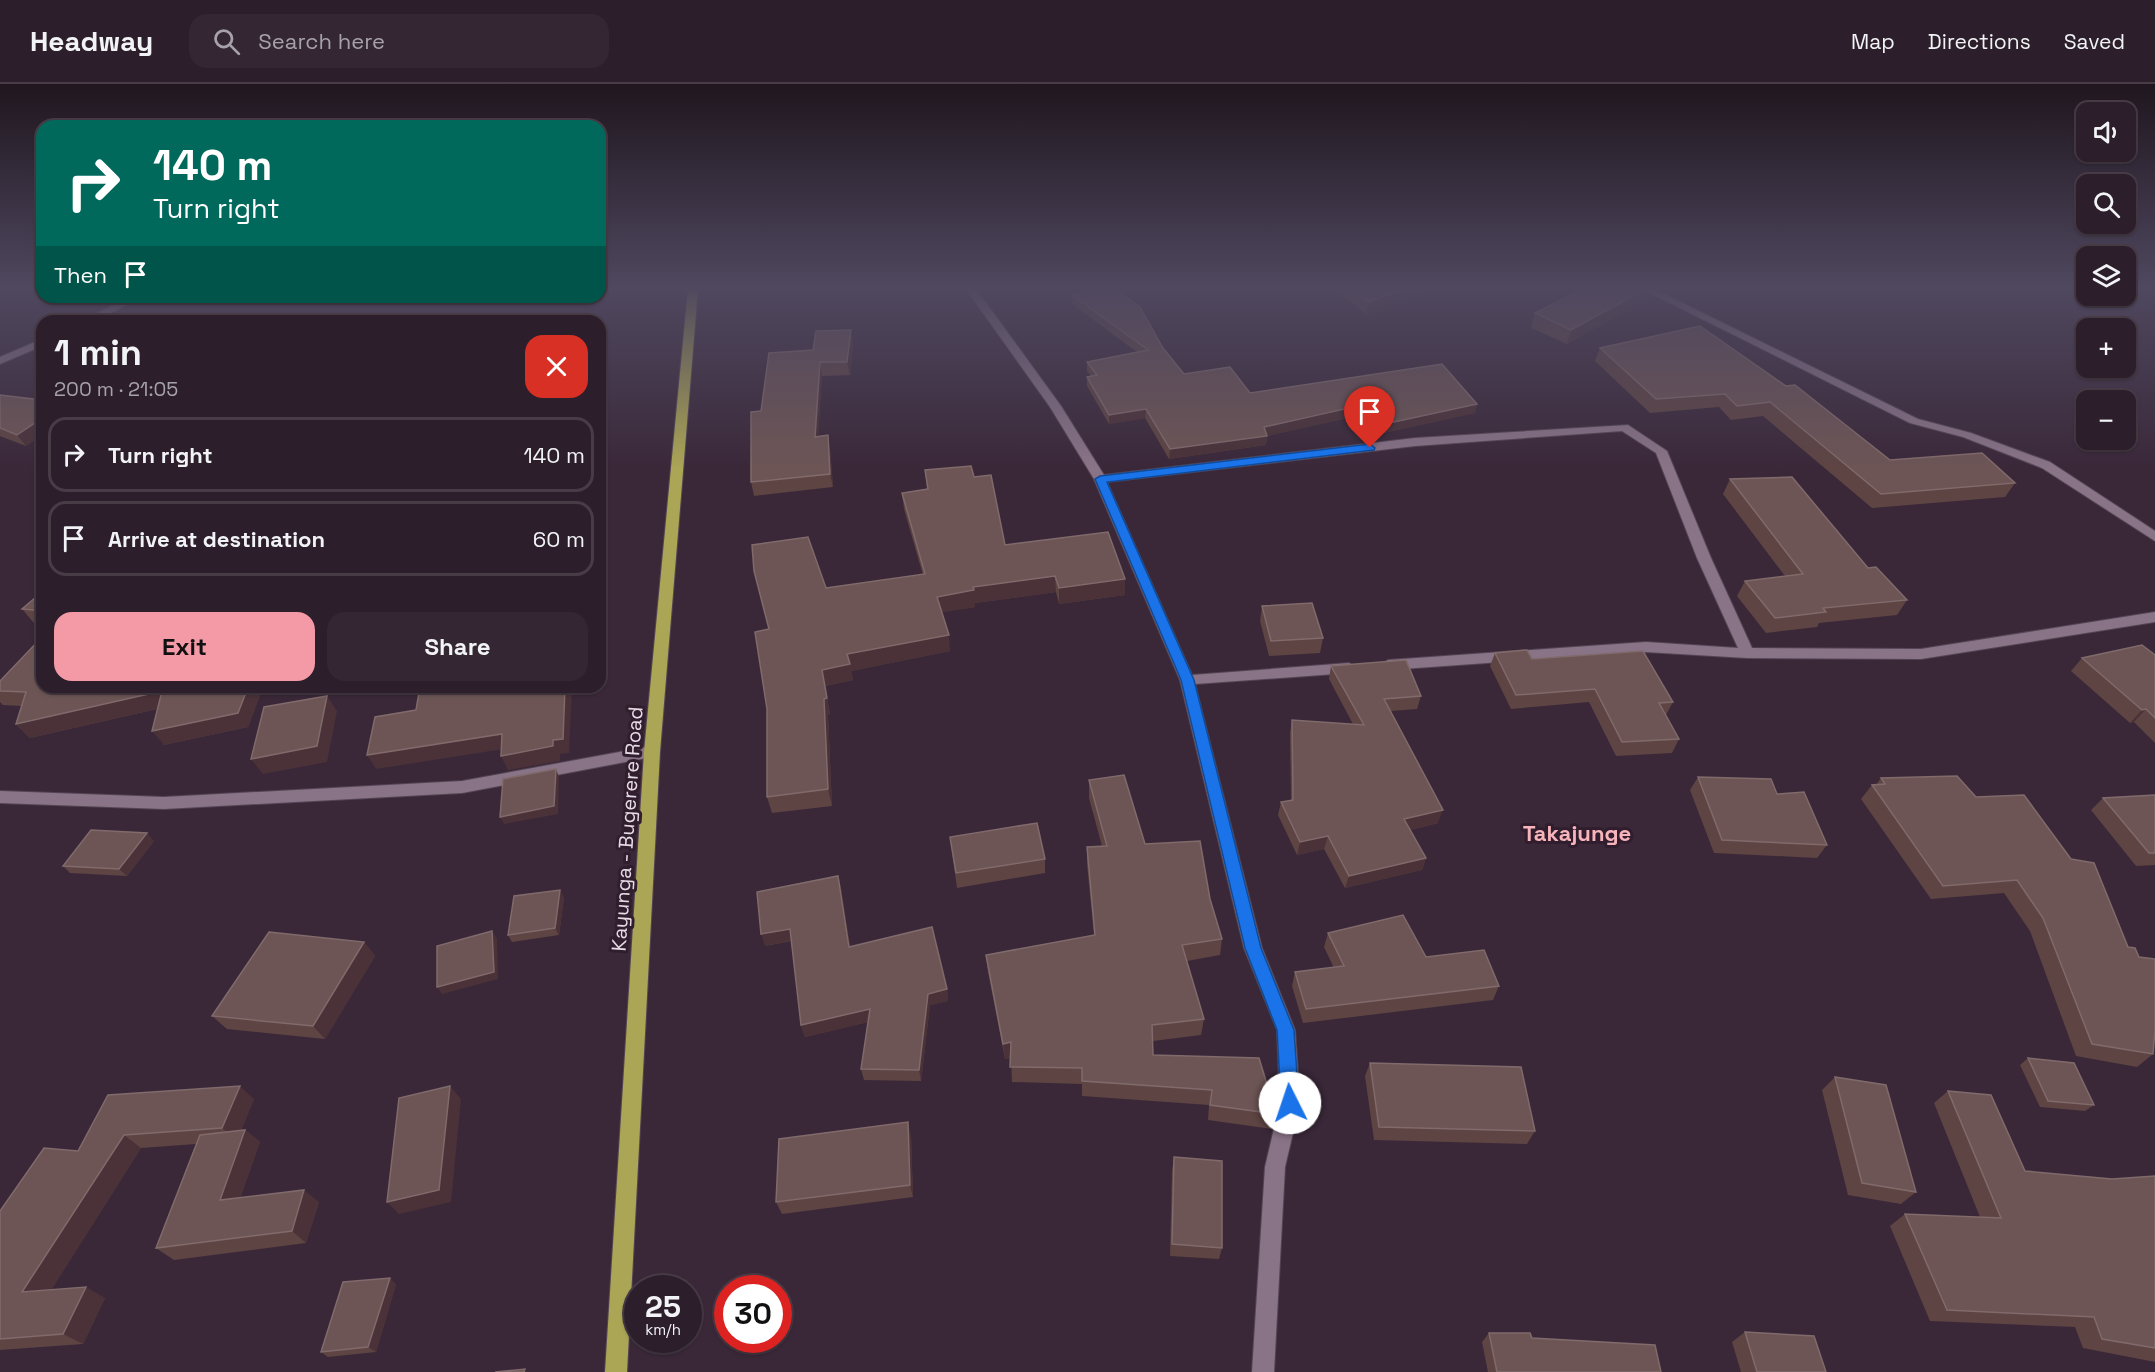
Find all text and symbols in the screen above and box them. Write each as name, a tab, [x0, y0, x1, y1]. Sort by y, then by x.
search box	[189, 14, 609, 68]
text: Headway	[30, 23, 153, 59]
icon: search	[210, 25, 243, 58]
text: Search here	[258, 27, 385, 55]
text: Map	[1851, 28, 1895, 55]
text: Directions	[1928, 28, 2031, 55]
text: Saved	[2064, 28, 2125, 55]
map controls	[2076, 102, 2136, 450]
button: sound	[2076, 102, 2136, 162]
text: 140 m	[153, 139, 272, 192]
icon: right	[54, 144, 132, 222]
button: search	[2076, 174, 2136, 234]
text: Turn right	[153, 191, 280, 226]
button: layers	[2076, 246, 2136, 306]
icon: arrive	[119, 258, 152, 291]
text: Then	[54, 261, 107, 289]
button: +	[2076, 318, 2136, 378]
text: 1 min	[54, 330, 142, 376]
button: close	[525, 335, 588, 398]
text: 200 m · 21:05	[54, 376, 178, 402]
pin	[1344, 386, 1395, 448]
button: −	[2076, 390, 2136, 450]
icon: arrive	[1353, 395, 1386, 428]
icon: right	[57, 438, 90, 471]
text: Turn right	[108, 441, 213, 469]
text: 140 m	[523, 441, 585, 469]
icon: arrive	[57, 522, 90, 555]
text: Arrive at destination	[108, 525, 325, 553]
text: 60 m	[533, 525, 585, 553]
button: Exit	[54, 612, 315, 681]
button: Share	[327, 612, 588, 681]
street label: Kayunga - Bugerere Road	[605, 706, 649, 952]
district label: Takajunge	[1523, 819, 1631, 847]
position arrow	[1258, 1071, 1322, 1135]
speed limit sign: 30	[714, 1275, 792, 1353]
text: 25	[645, 1287, 681, 1326]
text: km/h	[645, 1320, 681, 1339]

